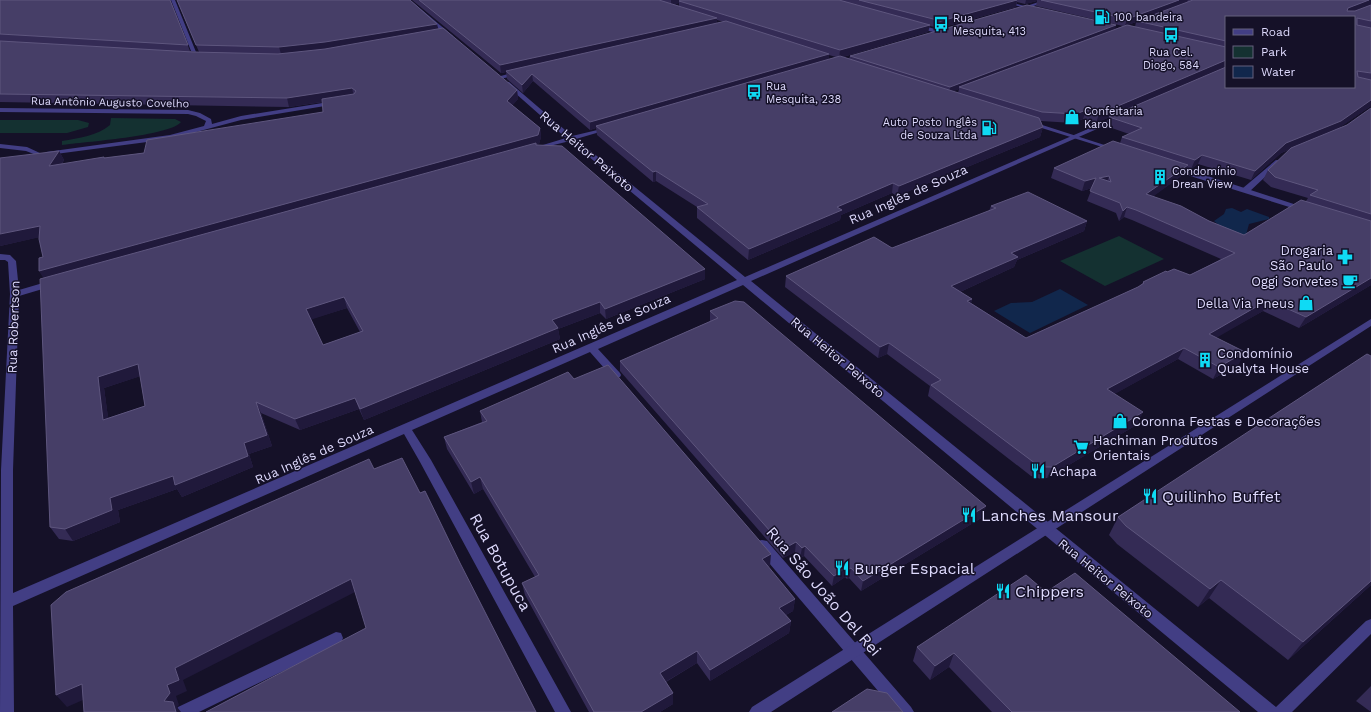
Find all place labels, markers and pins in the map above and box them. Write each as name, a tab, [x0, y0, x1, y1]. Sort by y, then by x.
fuel station icon: 100 bandeira	[1093, 8, 1111, 26]
place label: 100 bandeira	[1114, 11, 1182, 24]
place label: Rua Mesquita, 413	[953, 12, 1026, 38]
bus stop icon: Rua Mesquita, 413	[932, 15, 950, 33]
bus stop icon: Rua Cel. Diogo, 584	[1162, 26, 1180, 44]
place label: Rua Cel. Diogo, 584	[1143, 46, 1199, 72]
place label: Rua Mesquita, 238	[766, 80, 841, 106]
bus stop icon: Rua Mesquita, 238	[745, 83, 763, 101]
place label: Confeitaria Karol	[1084, 105, 1143, 131]
shop icon: Confeitaria Karol	[1063, 108, 1081, 126]
place label: Auto Posto Inglês de Souza Ltda	[883, 116, 977, 142]
fuel station icon: Auto Posto Inglês de Souza Ltda	[980, 119, 998, 137]
place label: Condomínio Drean View	[1172, 165, 1236, 191]
building icon: Condomínio Drean View	[1151, 168, 1169, 186]
place label: Drogaria São Paulo	[1270, 243, 1334, 273]
pharmacy icon: Drogaria São Paulo	[1336, 248, 1354, 266]
cafe icon: Oggi Sorvetes	[1341, 272, 1359, 290]
place label: Oggi Sorvetes	[1251, 274, 1338, 289]
shop icon: Della Via Pneus	[1297, 294, 1315, 312]
place label: Della Via Pneus	[1196, 296, 1294, 311]
place label: Condomínio Qualyta House	[1217, 346, 1309, 376]
building icon: Condomínio Qualyta House	[1196, 351, 1214, 369]
shop icon: Coronna Festas e Decorações	[1111, 412, 1129, 430]
place label: Coronna Festas e Decorações	[1132, 414, 1321, 429]
place label: Hachiman Produtos Orientais	[1093, 433, 1218, 463]
supermarket icon: Hachiman Produtos Orientais	[1072, 438, 1090, 456]
restaurant icon: Achapa	[1029, 462, 1047, 480]
place label: Achapa	[1050, 464, 1097, 479]
restaurant icon: Quilinho Buffet	[1141, 487, 1159, 505]
place label: Quilinho Buffet	[1162, 487, 1281, 506]
restaurant icon: Lanches Mansour	[960, 506, 978, 524]
place label: Lanches Mansour	[981, 506, 1119, 525]
restaurant icon: Burger Espacial	[833, 559, 851, 577]
place label: Burger Espacial	[854, 559, 975, 578]
restaurant icon: Chippers	[994, 582, 1012, 600]
place label: Chippers	[1015, 582, 1084, 601]

